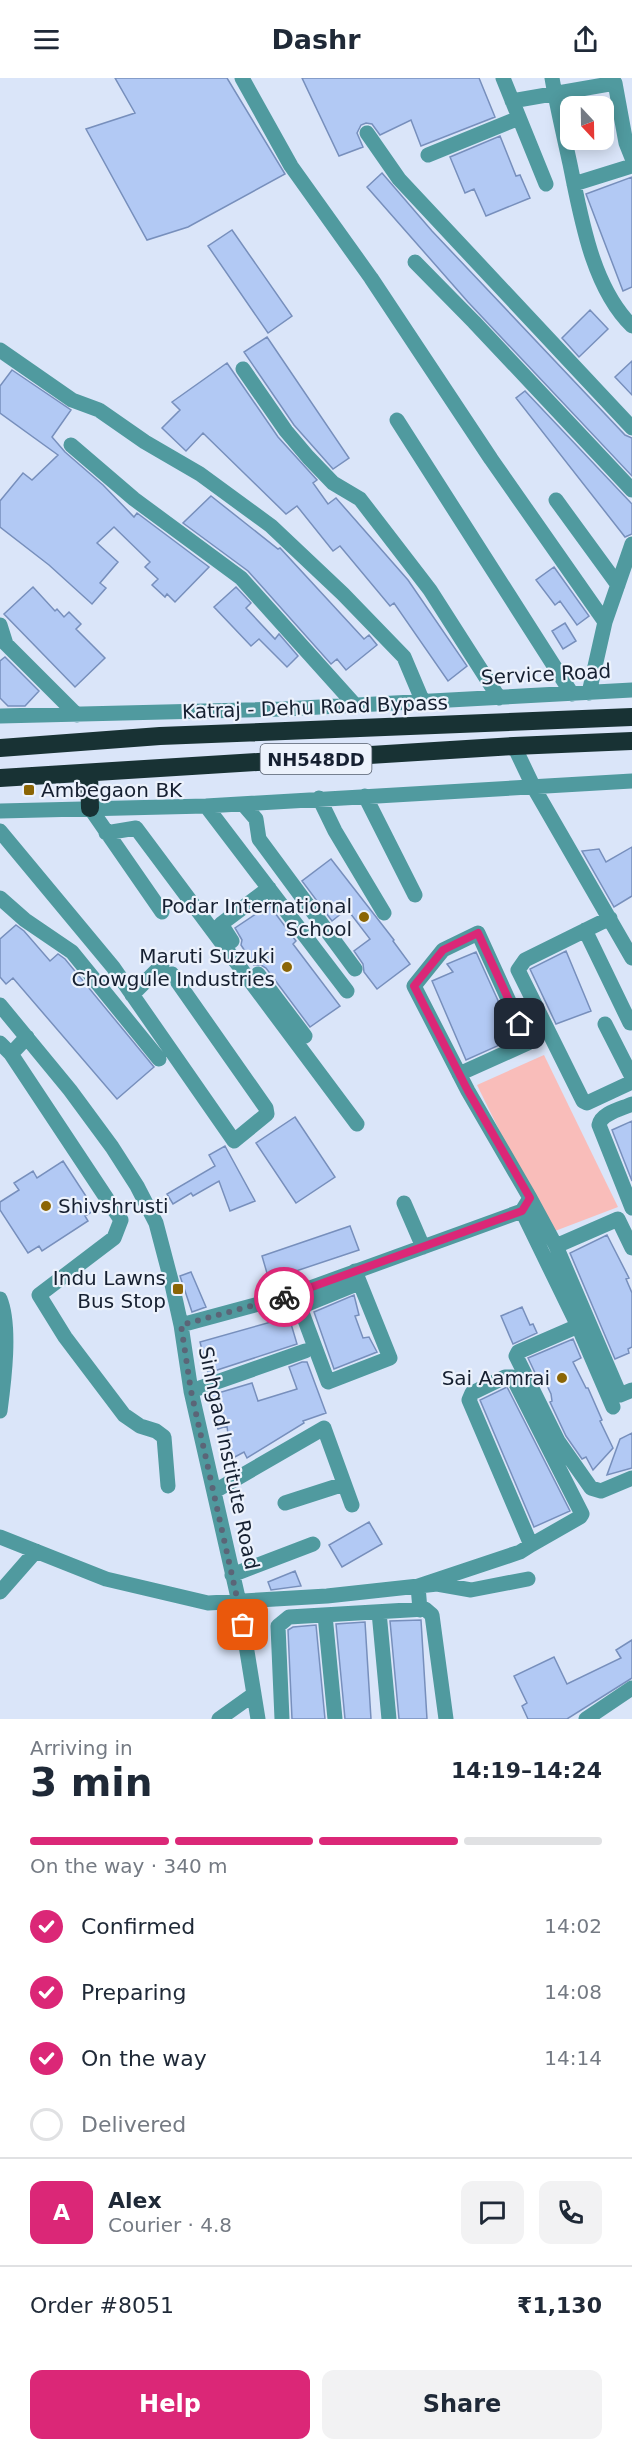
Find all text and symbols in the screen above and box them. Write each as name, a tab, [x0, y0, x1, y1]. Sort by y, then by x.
icon: menu	[30, 23, 63, 56]
icon: share	[569, 23, 602, 56]
text: Dashr	[271, 24, 361, 55]
north arrow	[560, 96, 614, 150]
map controls	[560, 96, 614, 150]
street label: Service Road	[480, 659, 612, 689]
street label: Katraj - Dehu Road Bypass	[182, 690, 448, 724]
road number: NH548DD	[260, 744, 372, 774]
place label: Ambegaon BK	[41, 778, 183, 802]
marker: Ambegaon BK	[22, 783, 36, 797]
place label: Podar International School	[161, 894, 352, 941]
marker: Podar International School	[357, 910, 371, 924]
place label: Maruti Suzuki Chowgule Industries	[71, 944, 275, 991]
marker: Maruti Suzuki Chowgule Industries	[280, 960, 294, 974]
pin	[494, 998, 545, 1049]
icon: home	[503, 1007, 536, 1040]
place label: Shivshrusti	[58, 1194, 169, 1218]
marker: Shivshrusti	[39, 1199, 53, 1213]
place label: Indu Lawns Bus Stop	[53, 1266, 166, 1313]
courier	[254, 1267, 314, 1327]
icon: bike	[268, 1281, 301, 1314]
marker: Indu Lawns Bus Stop	[171, 1282, 185, 1296]
street label: Sinhgad Institute Road	[194, 1344, 264, 1572]
place label: Sai Aamrai	[442, 1366, 550, 1390]
marker: Sai Aamrai	[555, 1371, 569, 1385]
pin	[217, 1599, 268, 1650]
icon: bag	[226, 1608, 259, 1641]
text: Arriving in	[30, 1736, 133, 1760]
text: 14:19–14:24	[451, 1758, 602, 1783]
text: 3 min	[30, 1760, 152, 1805]
text: On the way · 340 m	[30, 1854, 228, 1878]
icon: check	[30, 1910, 63, 1943]
text: Confirmed	[81, 1914, 195, 1939]
text: 14:02	[544, 1914, 602, 1938]
icon: check	[30, 1976, 63, 2009]
text: Preparing	[81, 1980, 187, 2005]
text: 14:08	[544, 1980, 602, 2004]
icon: check	[30, 2042, 63, 2075]
text: On the way	[81, 2046, 207, 2071]
text: 14:14	[544, 2046, 602, 2070]
text: Delivered	[81, 2112, 186, 2137]
button: chat	[461, 2181, 524, 2244]
button: phone	[539, 2181, 602, 2244]
text: Alex	[108, 2188, 162, 2213]
text: A	[53, 2200, 70, 2225]
text: Courier · 4.8	[108, 2213, 232, 2237]
text: Order #8051	[30, 2293, 174, 2318]
text: ₹1,130	[517, 2293, 602, 2318]
button: Help	[30, 2370, 310, 2439]
button: Share	[322, 2370, 602, 2439]

